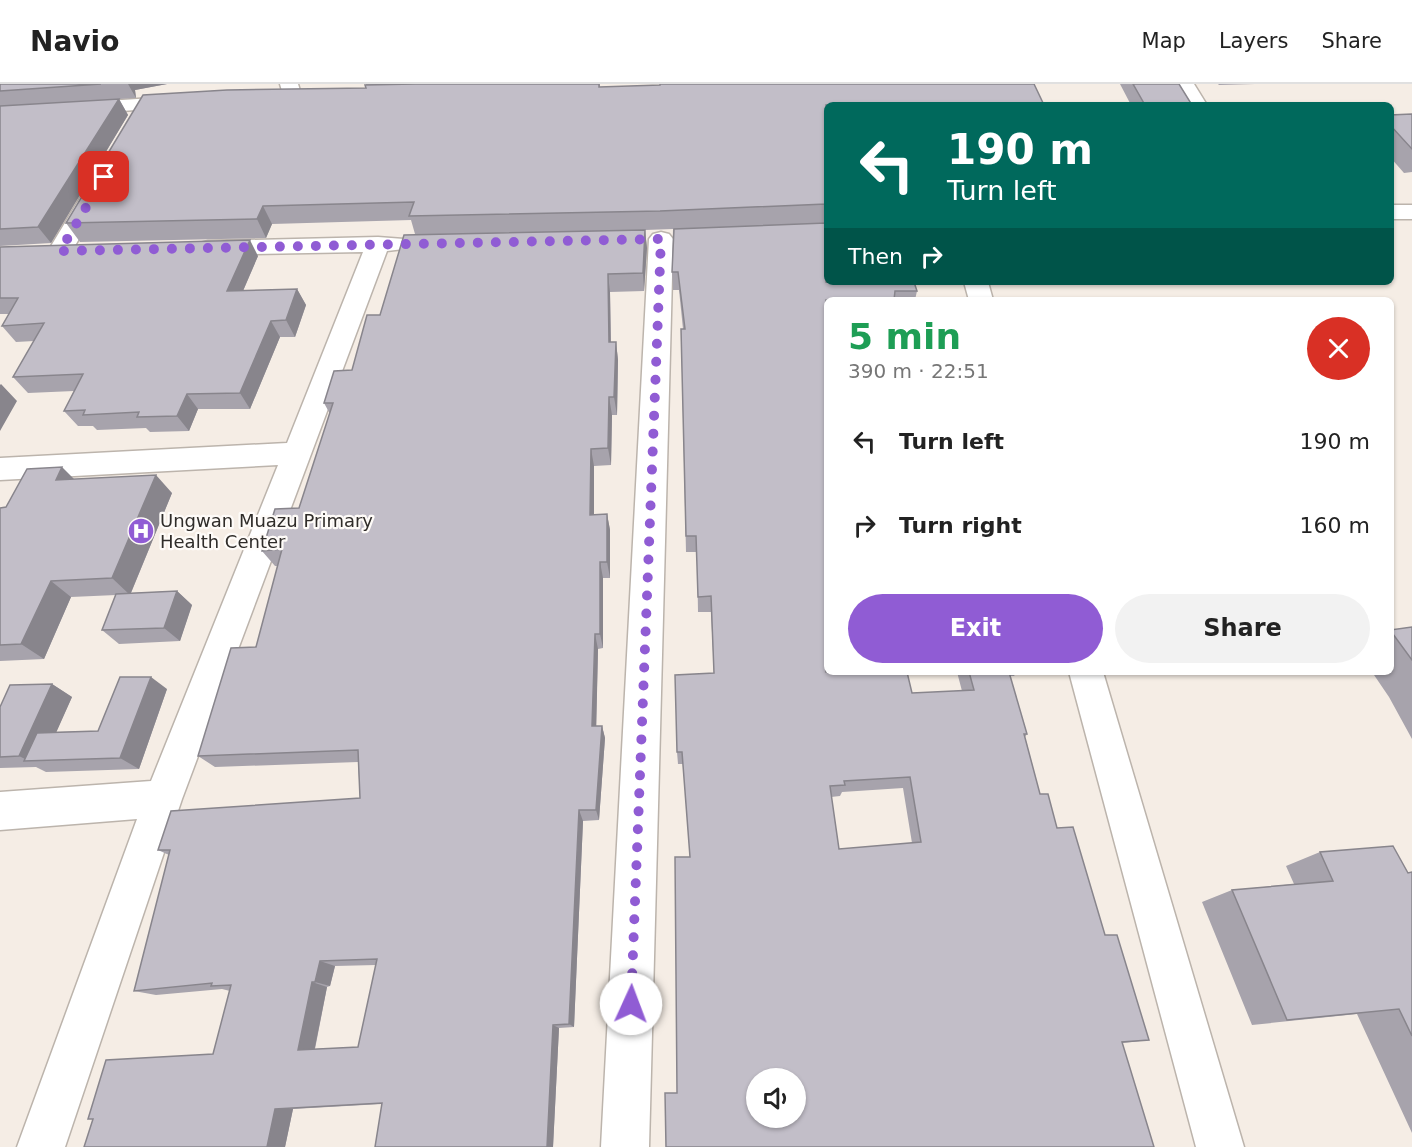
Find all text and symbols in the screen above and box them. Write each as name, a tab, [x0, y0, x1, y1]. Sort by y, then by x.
text: Navio	[30, 25, 119, 58]
text: Map	[1142, 29, 1186, 53]
text: Layers	[1219, 29, 1288, 53]
text: Share	[1321, 29, 1382, 53]
text: 190 m	[947, 125, 1093, 174]
icon: left	[848, 126, 926, 204]
pin	[78, 151, 129, 202]
icon: arrive	[87, 160, 120, 193]
text: Turn left	[947, 175, 1057, 206]
icon: right	[915, 240, 948, 273]
text: Then	[848, 244, 903, 269]
text: 5 min	[848, 316, 961, 357]
button: close	[1307, 317, 1370, 380]
text: 390 m · 22:51	[848, 359, 989, 383]
icon: left	[848, 425, 881, 458]
text: Turn left	[899, 429, 1004, 454]
text: 190 m	[1300, 429, 1370, 454]
icon: right	[848, 509, 881, 542]
place label: Ungwan Muazu Primary Health Center	[160, 510, 373, 552]
text: Turn right	[899, 513, 1022, 538]
text: 160 m	[1300, 513, 1370, 538]
hospital icon: Ungwan Muazu Primary Health Center	[126, 516, 156, 546]
button: Exit	[848, 594, 1103, 663]
button: Share	[1115, 594, 1370, 663]
position arrow	[599, 972, 663, 1036]
map controls	[746, 1068, 806, 1128]
button: sound	[746, 1068, 806, 1128]

